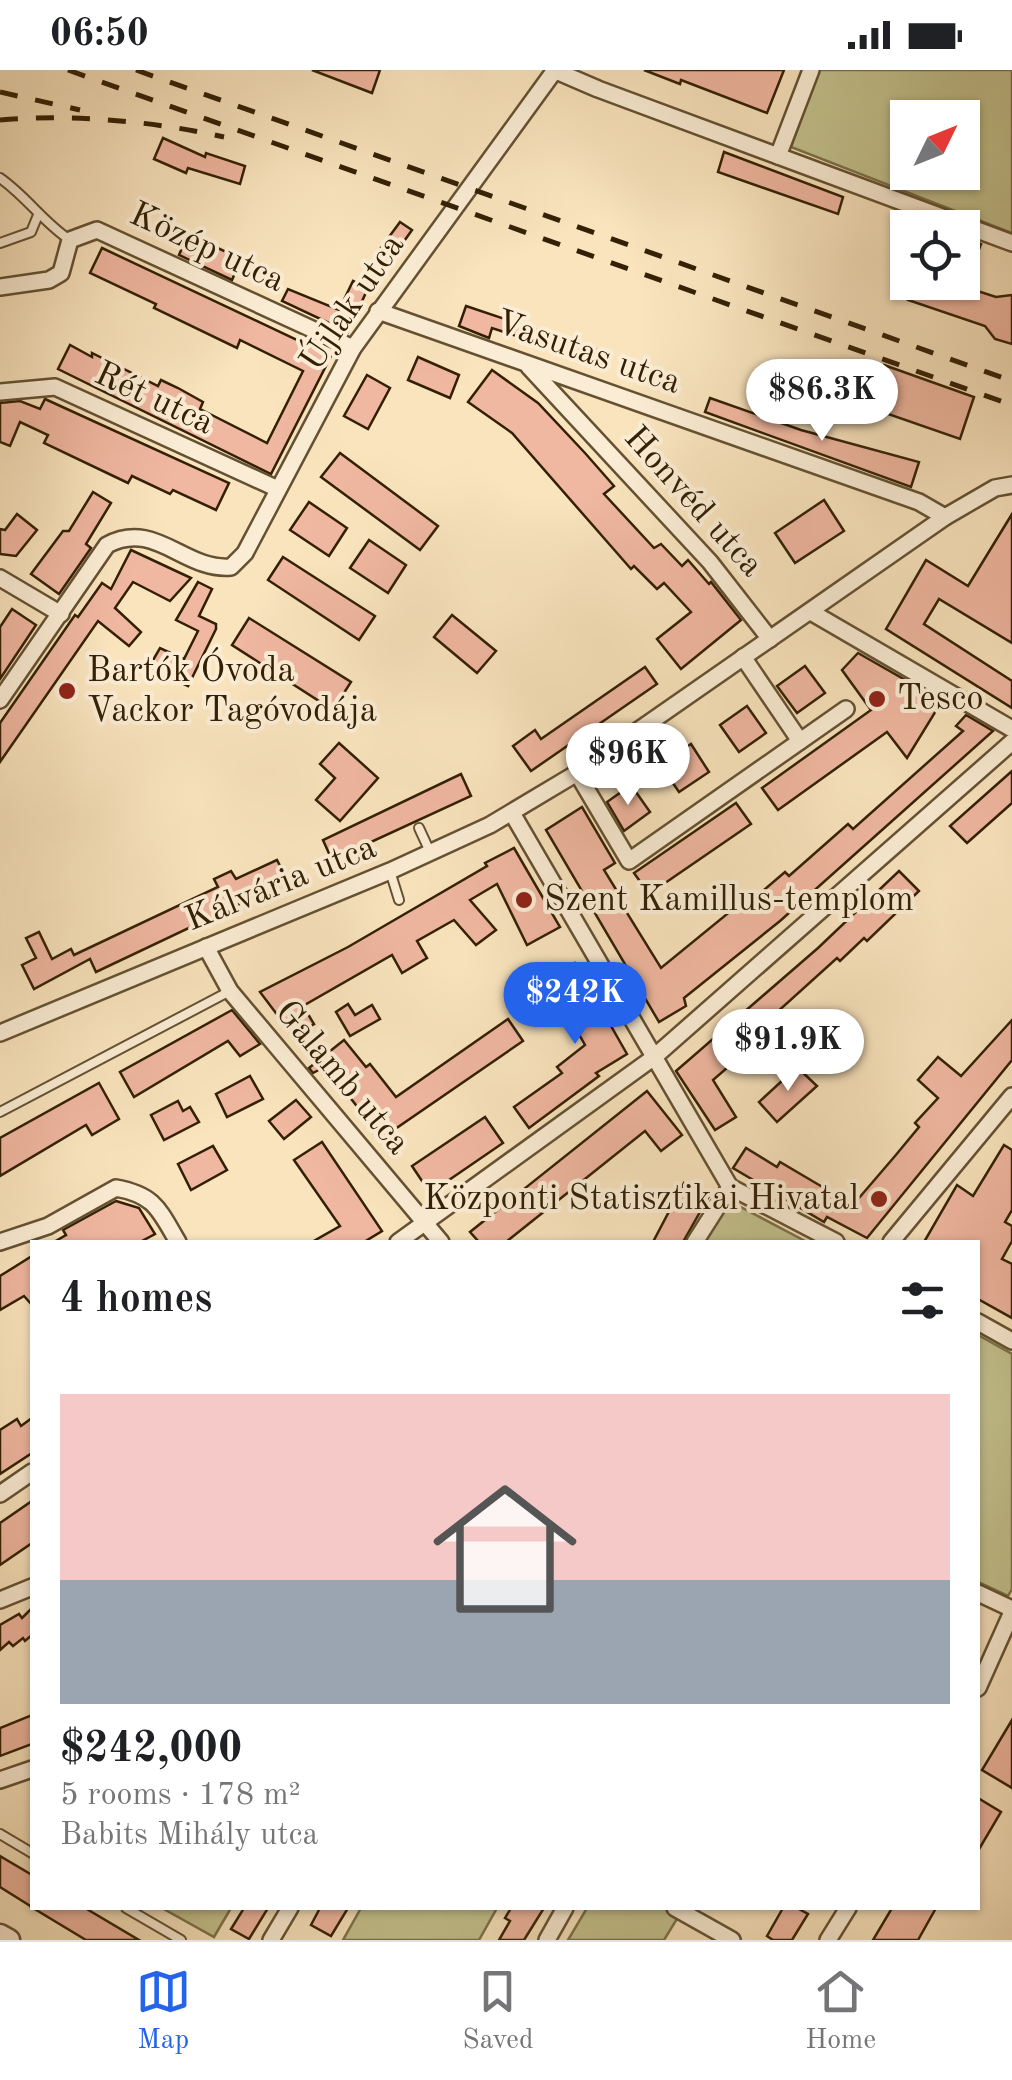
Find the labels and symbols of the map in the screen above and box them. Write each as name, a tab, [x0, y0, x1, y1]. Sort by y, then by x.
north arrow	[890, 100, 980, 190]
street label: Közép utca	[124, 197, 290, 299]
street label: Újlak utca	[289, 224, 411, 378]
street label: Vasutas utca	[491, 305, 685, 401]
street label: Rét utca	[89, 356, 219, 442]
pin: $86.3K	[741, 359, 903, 444]
street label: Honvéd utca	[617, 420, 769, 584]
place label: Bartók Óvoda Vackor Tagóvodája	[87, 647, 377, 729]
marker: Bartók Óvoda Vackor Tagóvodája	[56, 680, 78, 702]
place label: Tesco	[897, 682, 984, 717]
marker: Tesco	[866, 688, 888, 710]
pin: $96K	[569, 723, 687, 808]
street label: Kálvária utca	[181, 830, 381, 938]
place label: Szent Kamillus-templom	[544, 883, 914, 918]
marker: Szent Kamillus-templom	[513, 889, 535, 911]
pin: $242K	[505, 962, 645, 1047]
street label: Galamb utca	[268, 995, 416, 1161]
pin: $91.9K	[707, 1009, 869, 1094]
place label: Központi Statisztikai Hivatal	[423, 1182, 859, 1217]
marker: Központi Statisztikai Hivatal	[868, 1188, 890, 1210]

